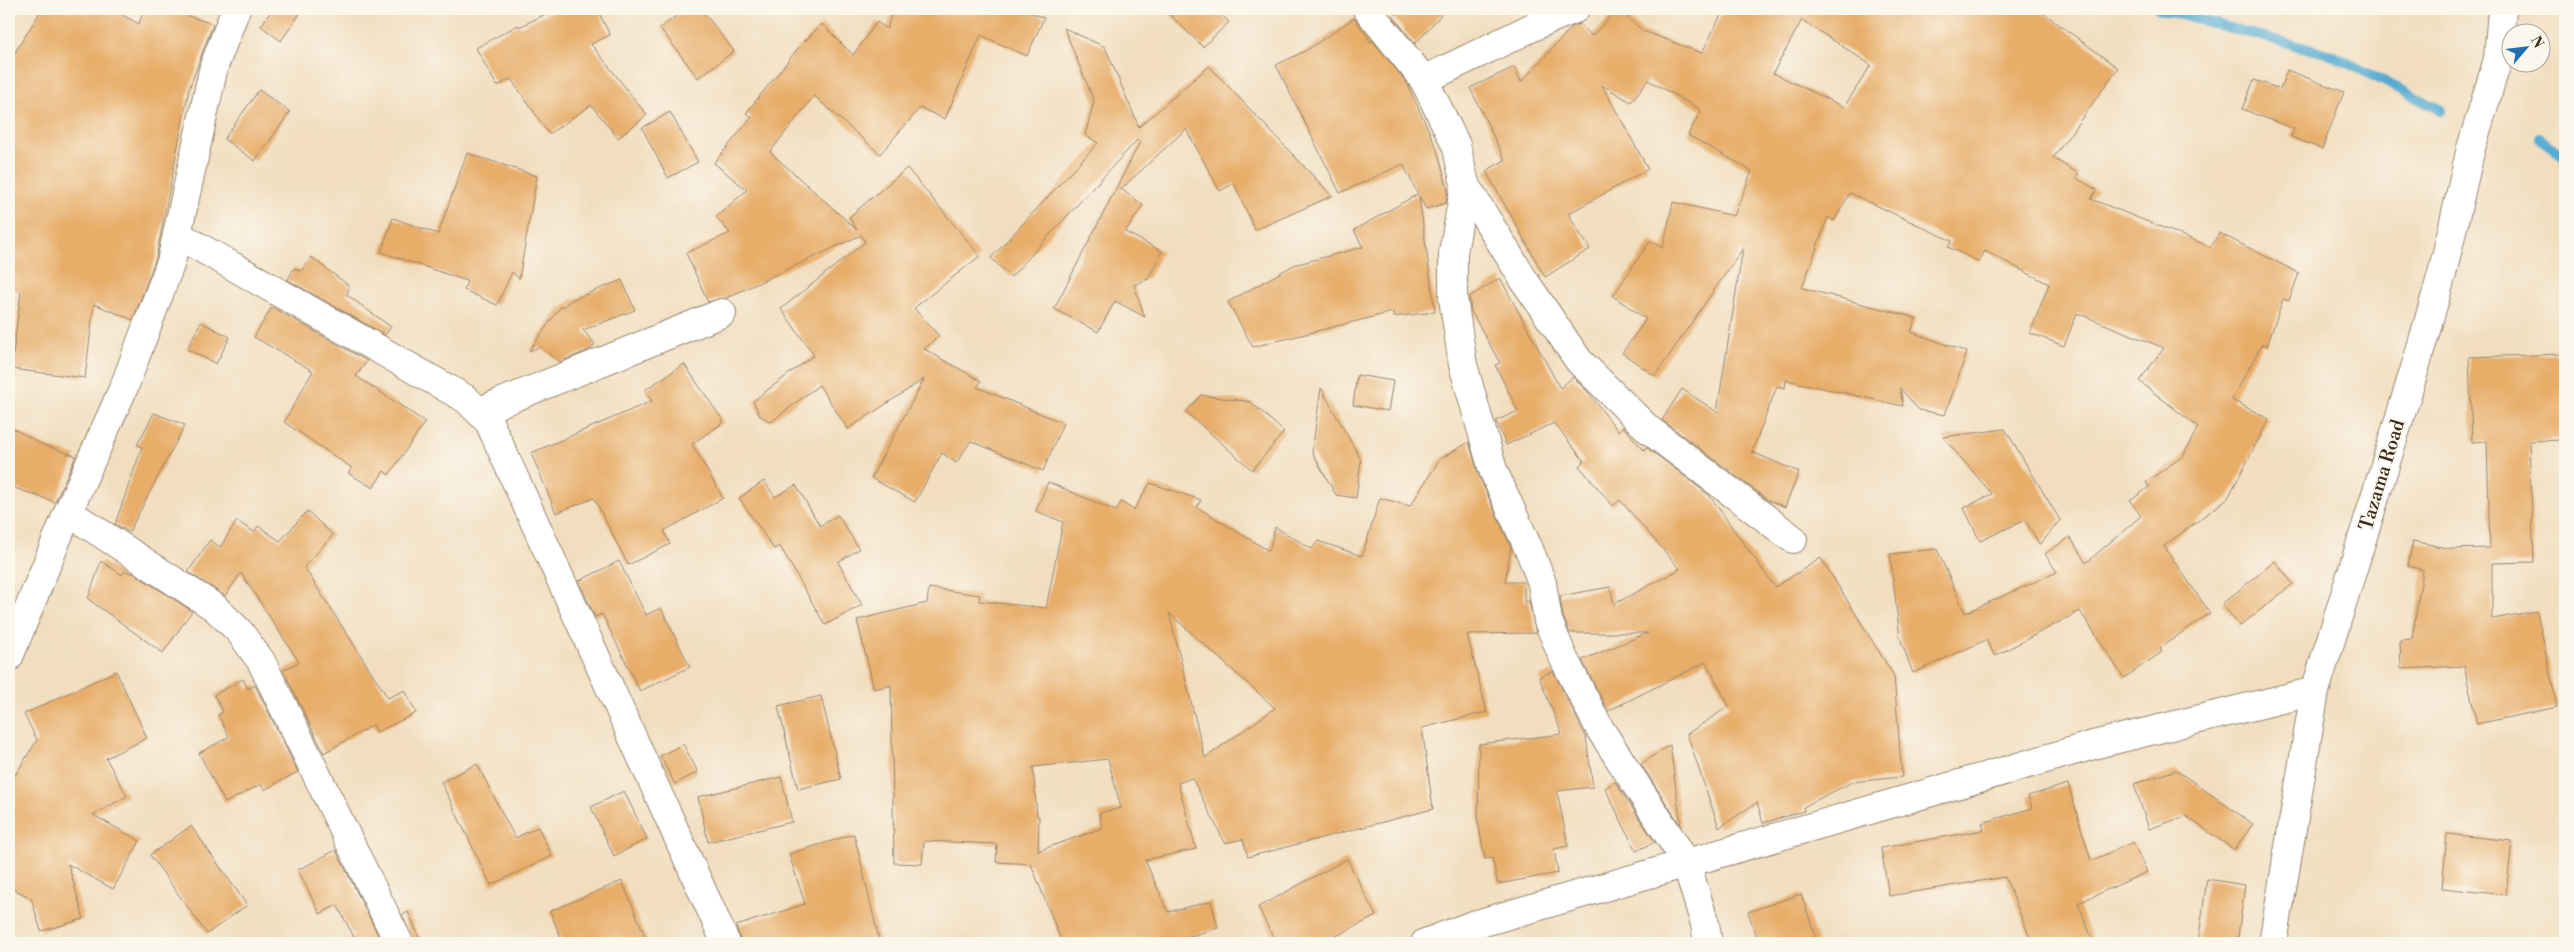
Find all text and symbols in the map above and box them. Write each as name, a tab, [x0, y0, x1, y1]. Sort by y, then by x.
north arrow	[2502, 22, 2552, 72]
text: N	[2526, 33, 2547, 51]
street label: Tazama Road	[2354, 416, 2410, 533]

